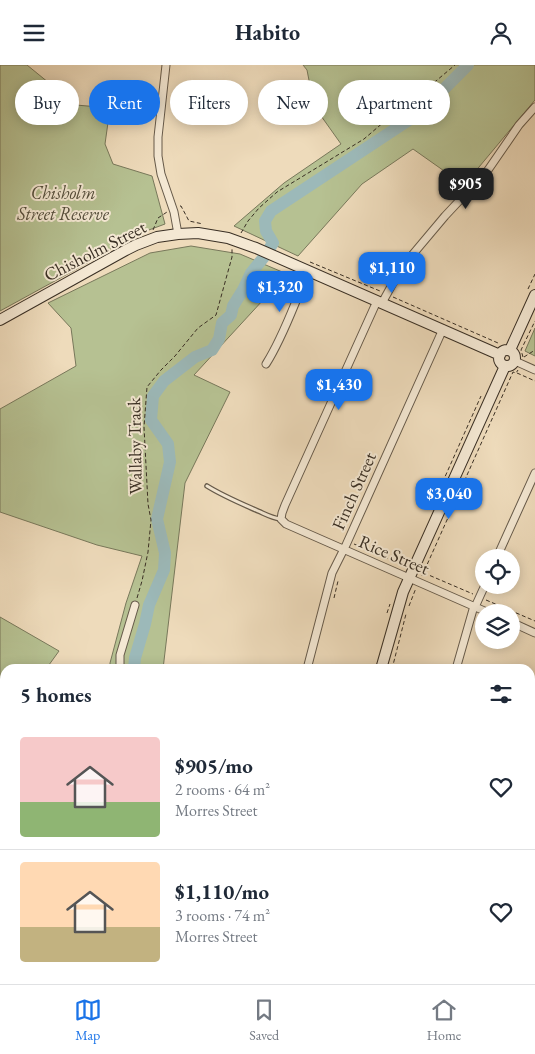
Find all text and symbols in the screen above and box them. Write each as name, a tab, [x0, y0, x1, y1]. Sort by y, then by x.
text: Habito	[235, 18, 300, 47]
icon: menu	[20, 19, 48, 47]
icon: person	[487, 19, 515, 47]
chip: Buy	[15, 80, 79, 125]
chip: Rent	[89, 80, 160, 125]
chip: Filters	[170, 80, 248, 125]
chip: New	[258, 80, 328, 125]
chip: Apartment	[338, 80, 450, 125]
pin: $905	[436, 167, 496, 210]
text: $905	[450, 173, 482, 194]
park label: Chisholm Street Reserve	[16, 181, 110, 225]
street label: Chisholm Street	[40, 215, 150, 286]
pin: $1,110	[351, 251, 433, 294]
text: $1,110	[369, 257, 415, 278]
pin: $1,320	[239, 271, 321, 313]
text: $1,320	[257, 276, 303, 297]
pin: $1,430	[298, 369, 380, 411]
text: $1,430	[316, 374, 362, 395]
street label: Wallaby Track	[122, 397, 147, 495]
street label: Finch Street	[326, 448, 381, 533]
pin: $3,040	[408, 477, 490, 520]
text: $3,040	[426, 483, 472, 504]
street label: Rice Street	[355, 529, 433, 580]
map controls	[475, 549, 520, 649]
button: locate	[475, 549, 520, 594]
button: layers	[475, 604, 520, 649]
icon: filters	[487, 680, 515, 708]
text: 5 homes	[20, 681, 92, 708]
text: $905/mo	[175, 752, 253, 779]
icon: home	[60, 757, 120, 817]
icon: heart	[487, 773, 515, 801]
text: 2 rooms · 64 m²	[175, 779, 270, 800]
text: Morres Street	[175, 800, 257, 821]
text: $1,110/mo	[175, 878, 269, 905]
icon: home	[60, 882, 120, 942]
icon: heart	[487, 898, 515, 926]
text: 3 rooms · 74 m²	[175, 905, 270, 926]
text: Morres Street	[175, 926, 257, 947]
tab: Map	[74, 996, 102, 1044]
tab: Saved	[249, 996, 279, 1044]
tab: Home	[427, 996, 461, 1044]

